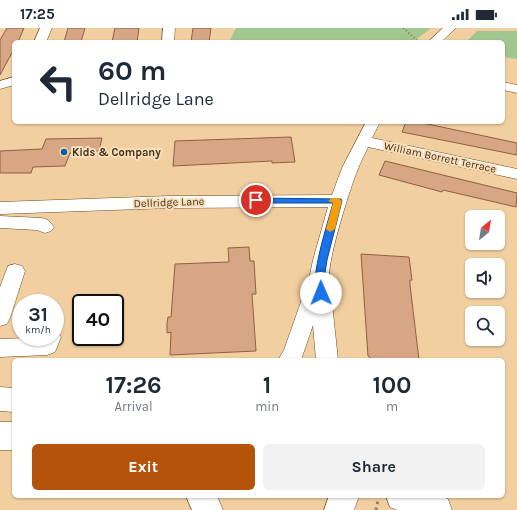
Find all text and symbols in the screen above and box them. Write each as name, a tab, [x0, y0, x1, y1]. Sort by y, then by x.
text: 17:25	[20, 5, 55, 23]
text: 60 m	[98, 54, 166, 87]
icon: left	[32, 56, 84, 108]
text: Dellridge Lane	[98, 88, 214, 110]
street label: William Borrett Terrace	[383, 139, 498, 176]
place label: Kids & Company	[72, 146, 161, 159]
marker: Kids & Company	[59, 147, 69, 157]
pin	[239, 183, 273, 217]
icon: arrive	[245, 189, 267, 211]
street label: Dellridge Lane	[133, 195, 205, 210]
north arrow	[465, 210, 505, 250]
map controls	[465, 210, 505, 346]
button: sound	[465, 258, 505, 298]
position arrow	[300, 272, 342, 314]
speed limit sign: 40	[72, 294, 124, 346]
text: 31	[28, 303, 48, 326]
button: search	[465, 306, 505, 346]
text: km/h	[25, 324, 51, 336]
text: 17:26	[106, 371, 162, 399]
text: 1	[263, 371, 271, 399]
text: 100	[373, 371, 411, 399]
text: Arrival	[115, 399, 153, 414]
text: min	[255, 399, 279, 414]
text: m	[386, 399, 398, 414]
button: Exit	[32, 444, 255, 490]
button: Share	[263, 444, 485, 490]

